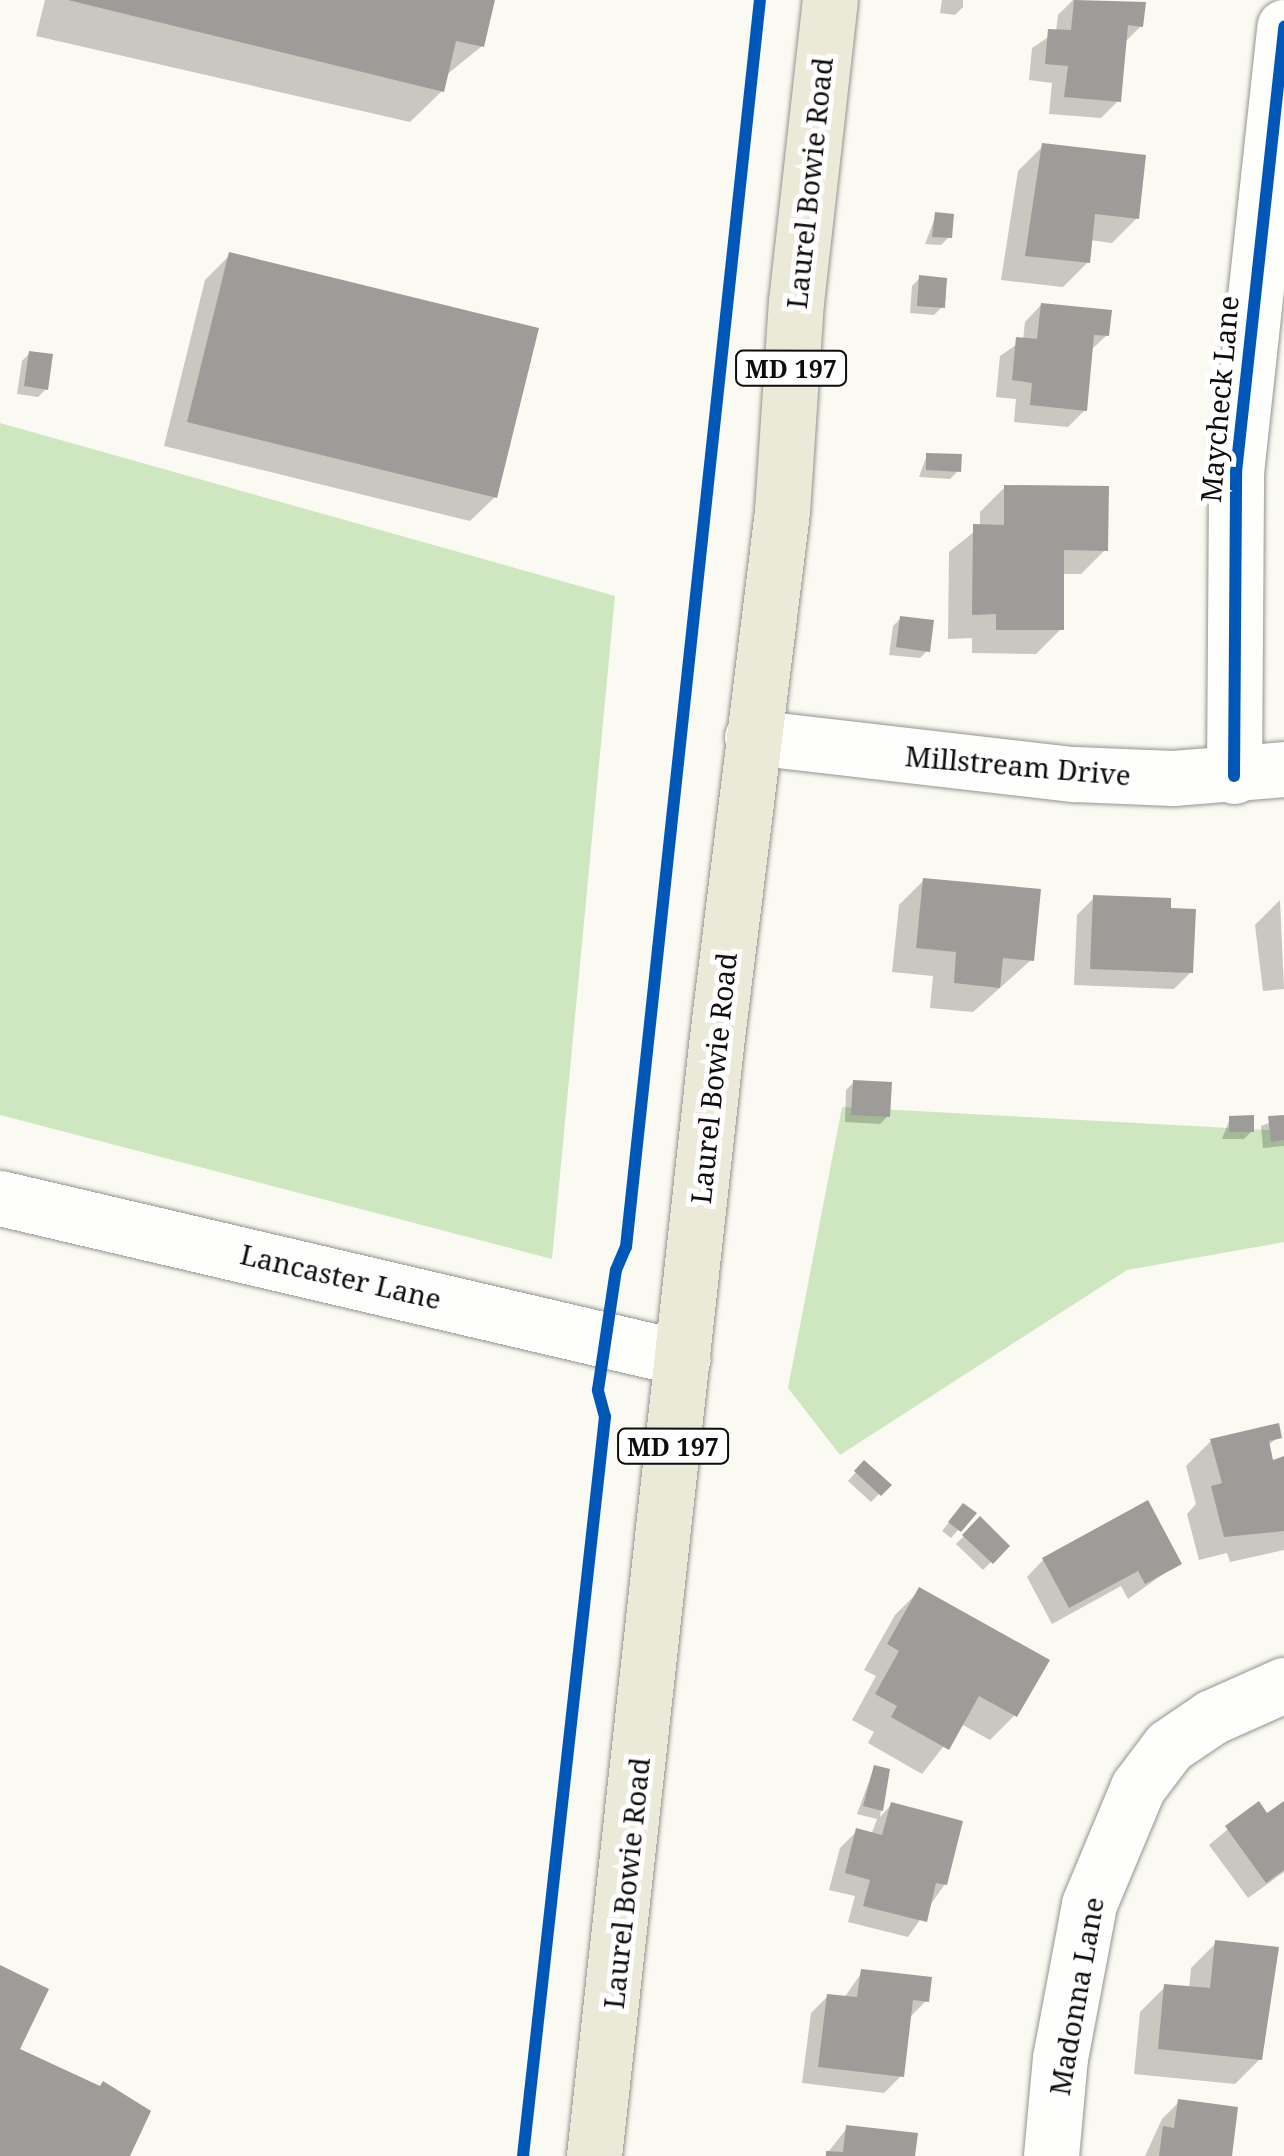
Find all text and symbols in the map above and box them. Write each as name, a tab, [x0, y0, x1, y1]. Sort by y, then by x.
street label: Laurel Bowie Road	[779, 56, 839, 310]
street label: Maycheck Lane	[1193, 294, 1245, 504]
road number: MD 197	[734, 348, 848, 388]
street label: Millstream Drive	[904, 738, 1132, 792]
street label: Laurel Bowie Road	[683, 951, 743, 1205]
street label: Lancaster Lane	[237, 1237, 445, 1315]
road number: MD 197	[616, 1426, 730, 1466]
street label: Laurel Bowie Road	[596, 1756, 656, 2010]
street label: Madonna Lane	[1042, 1894, 1110, 2098]

